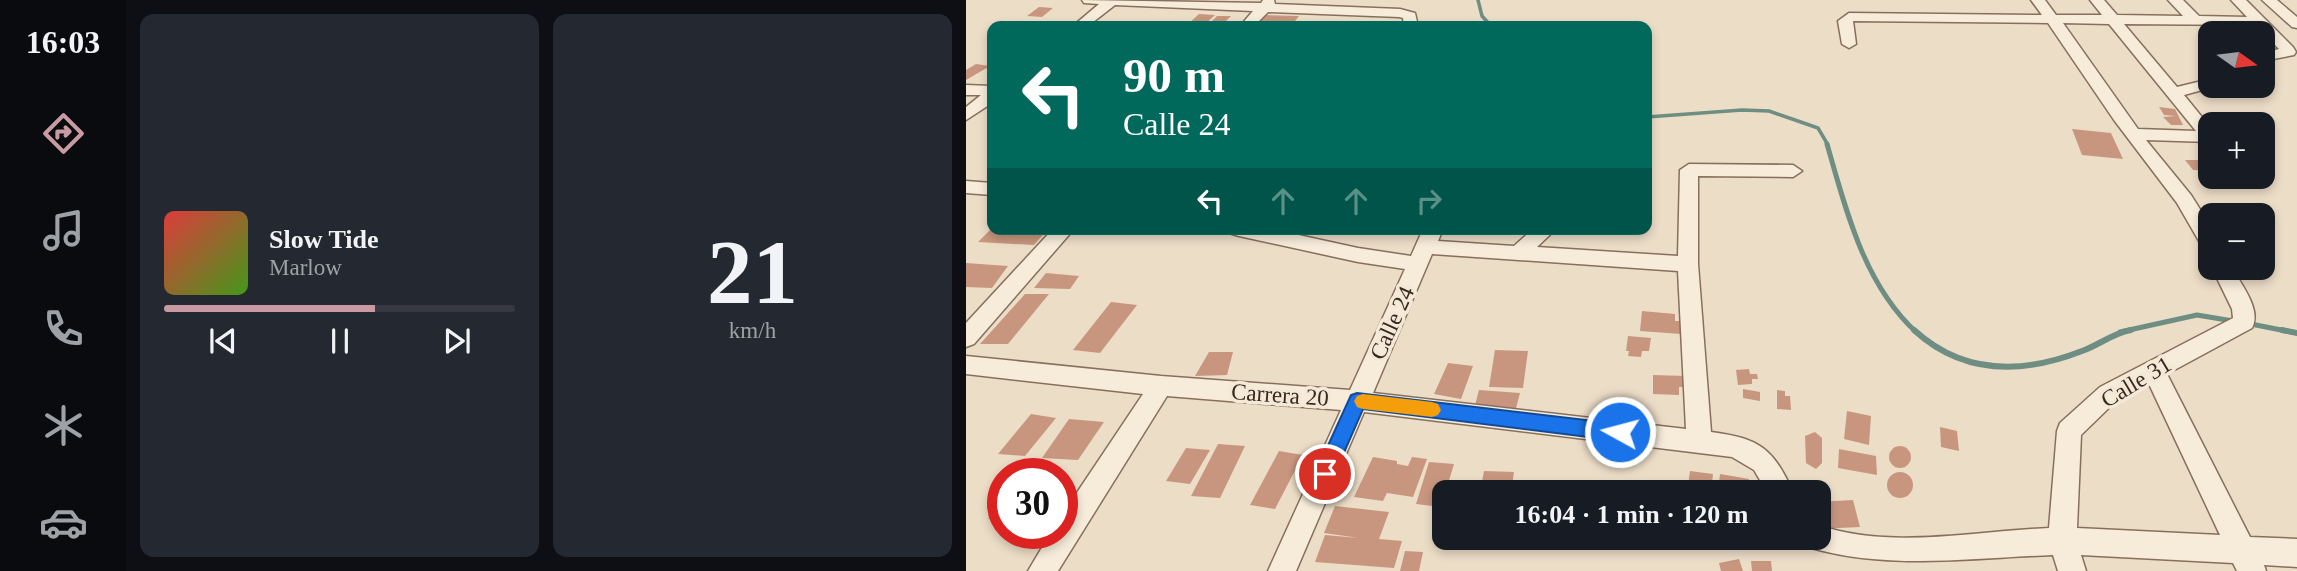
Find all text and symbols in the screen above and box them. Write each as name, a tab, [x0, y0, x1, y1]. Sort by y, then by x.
north arrow	[2198, 21, 2275, 98]
map controls	[2198, 21, 2275, 280]
text: 16:03	[26, 24, 100, 60]
text: 90 m	[1123, 48, 1225, 103]
icon: left	[1008, 49, 1099, 140]
text: Calle 24	[1123, 106, 1231, 142]
icon: directions	[39, 109, 88, 158]
button: +	[2198, 112, 2275, 189]
icon: left	[1191, 182, 1229, 220]
icon: ahead	[1264, 182, 1302, 220]
icon: ahead	[1337, 182, 1375, 220]
icon: right	[1410, 182, 1448, 220]
button: −	[2198, 203, 2275, 280]
icon: music	[39, 206, 88, 255]
text: 21	[707, 222, 798, 323]
text: Slow Tide	[269, 225, 379, 254]
text: Marlow	[269, 255, 342, 280]
street label: Calle 24	[1365, 282, 1419, 363]
icon: phone	[39, 304, 88, 353]
text: km/h	[729, 318, 776, 343]
icon: previous	[204, 322, 242, 360]
icon: pause	[321, 322, 359, 360]
icon: next	[438, 322, 476, 360]
street label: Calle 31	[2096, 351, 2176, 413]
street label: Carrera 20	[1230, 379, 1330, 411]
position arrow	[1583, 395, 1657, 469]
icon: climate	[39, 401, 88, 450]
pin	[1295, 444, 1355, 504]
icon: arrive	[1306, 455, 1344, 493]
speed limit sign: 30	[987, 458, 1078, 549]
icon: car	[39, 498, 88, 547]
text: 16:04 · 1 min · 120 m	[1515, 500, 1749, 529]

